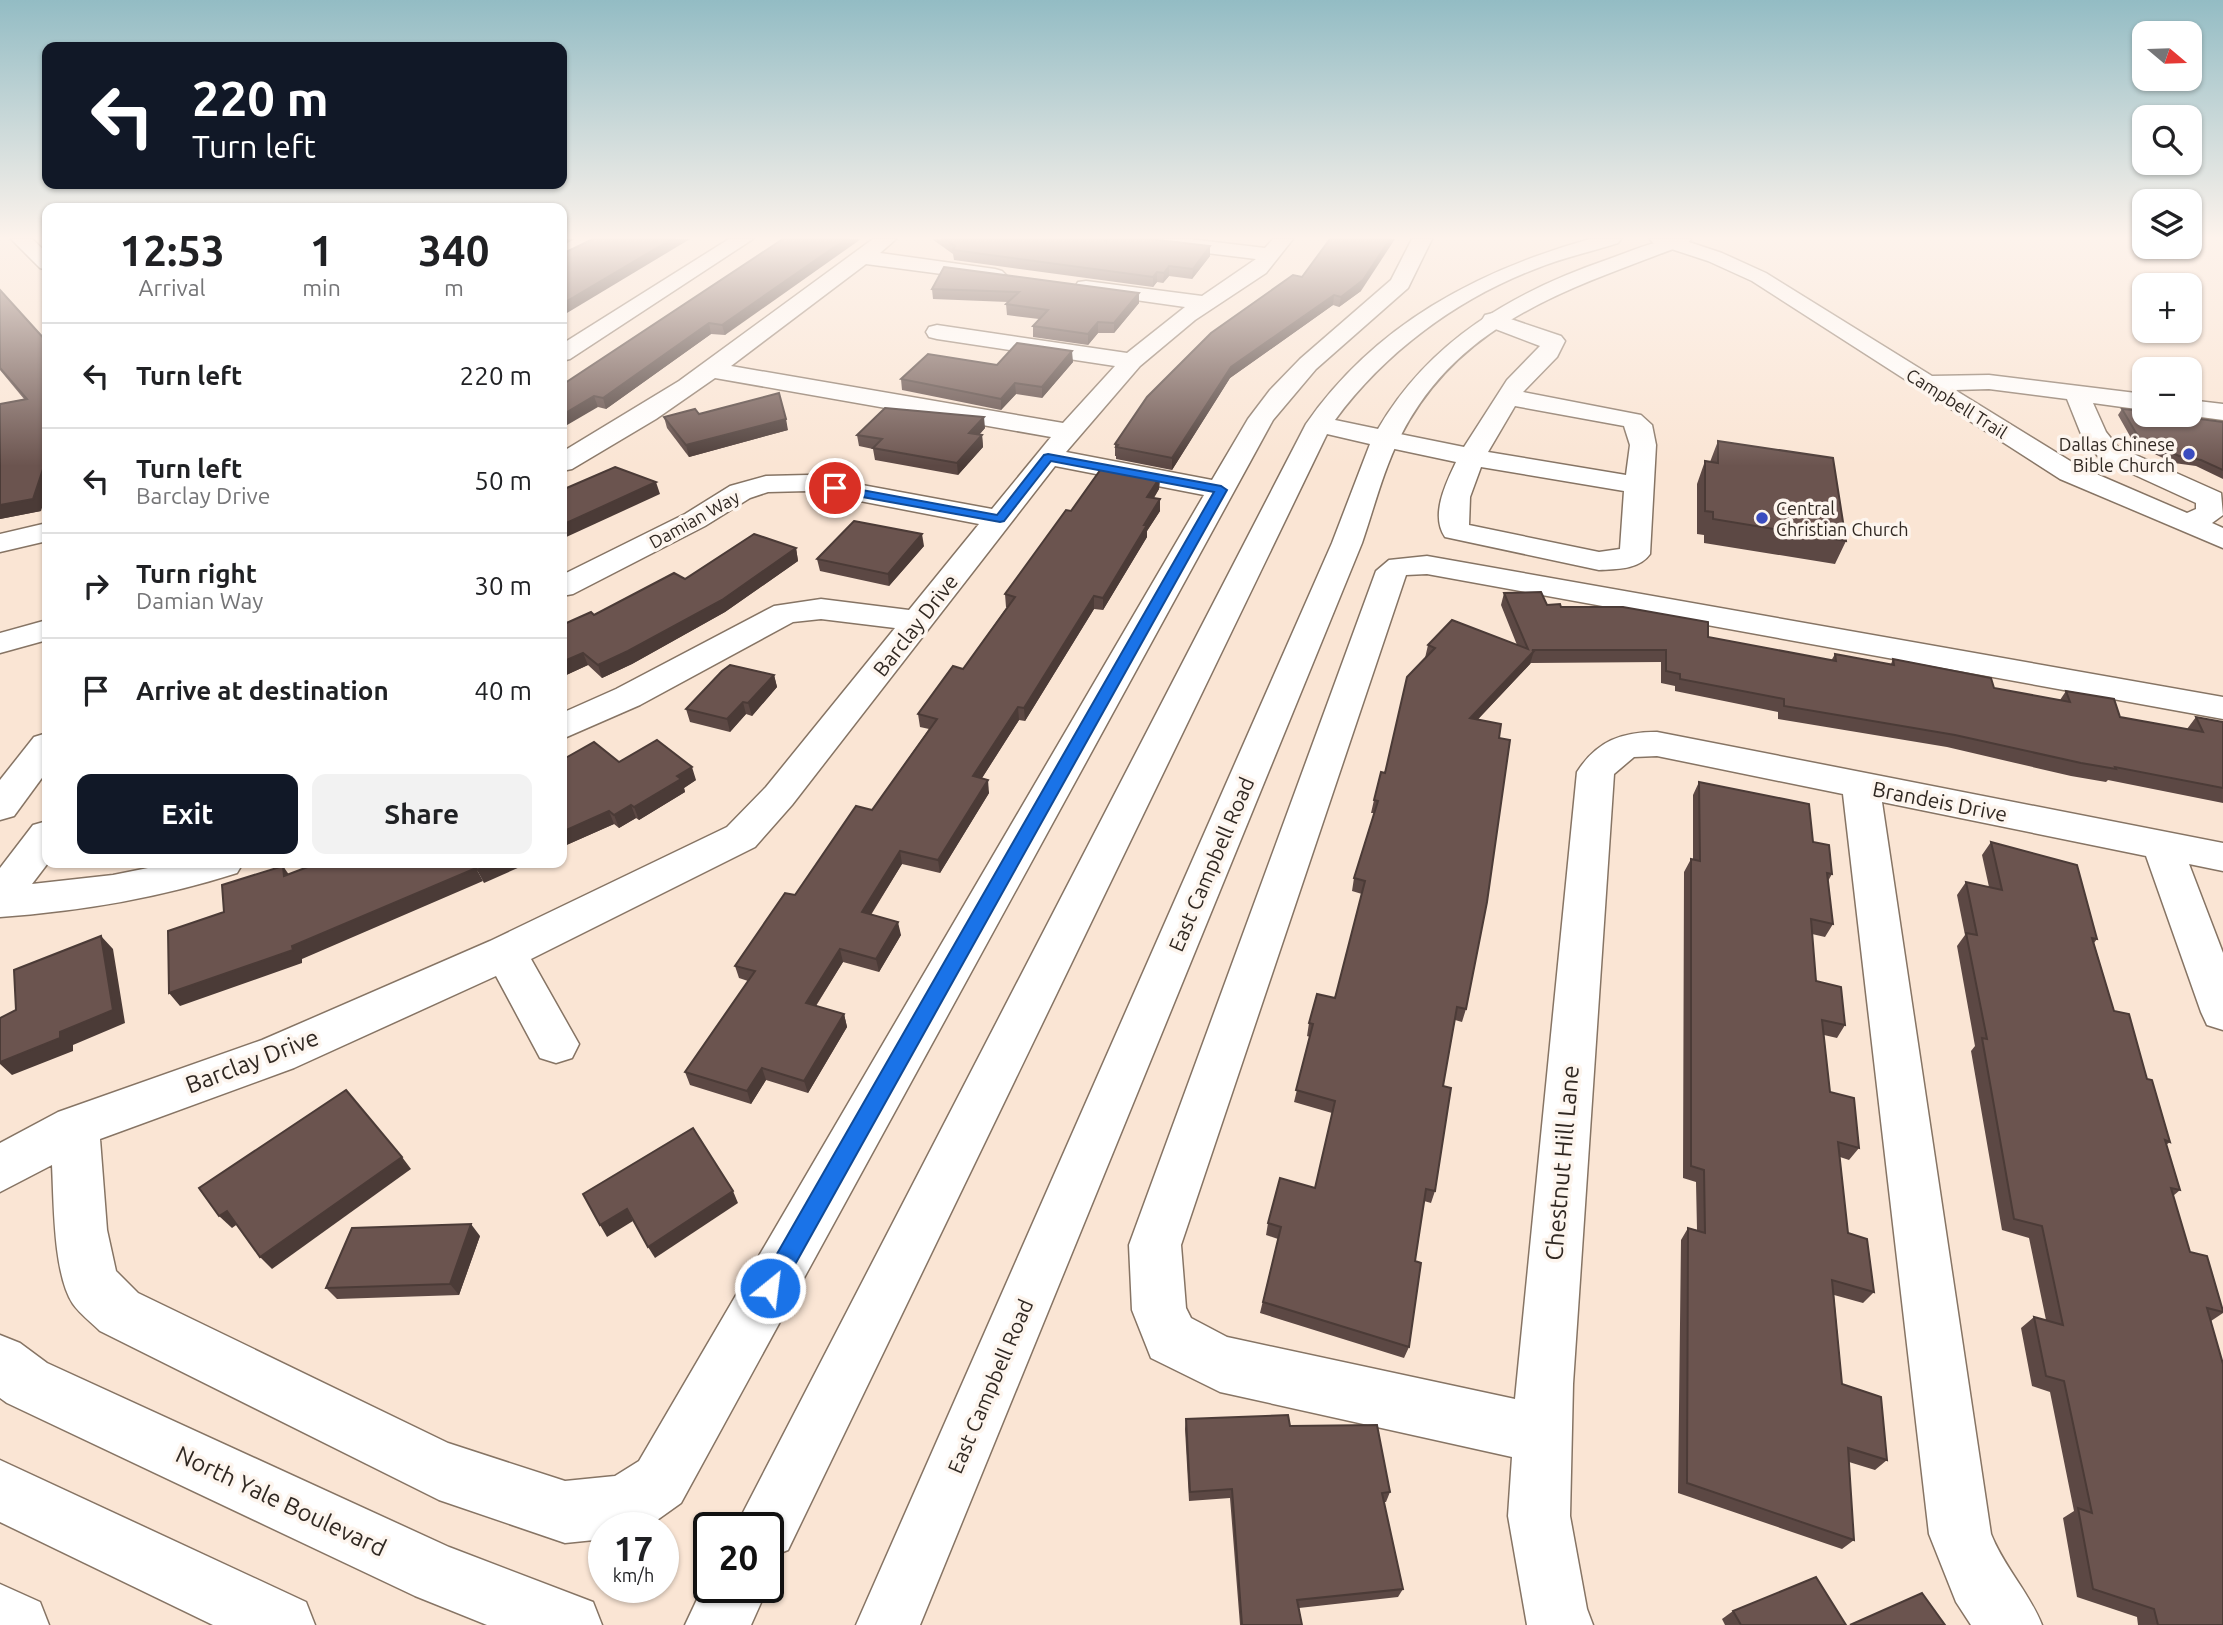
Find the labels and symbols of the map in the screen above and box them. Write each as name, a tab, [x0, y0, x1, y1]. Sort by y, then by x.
north arrow	[2132, 21, 2202, 91]
street label: Campbell Trail	[1903, 364, 2011, 442]
place label: Dallas Chinese Bible Church	[2059, 434, 2175, 475]
marker: Dallas Chinese Bible Church	[2181, 446, 2197, 462]
pin	[805, 458, 865, 518]
street label: Damian Way	[646, 486, 743, 552]
place label: Central Christian Church	[1776, 498, 1908, 539]
marker: Central Christian Church	[1754, 510, 1770, 526]
street label: Barclay Drive	[868, 569, 962, 681]
street label: East Campbell Road	[1163, 773, 1259, 955]
street label: Brandeis Drive	[1871, 776, 2009, 826]
street label: Barclay Drive	[182, 1023, 322, 1099]
street label: Chestnut Hill Lane	[1540, 1064, 1584, 1262]
position arrow	[733, 1251, 807, 1325]
street label: East Campbell Road	[942, 1295, 1038, 1477]
street label: North Yale Boulevard	[172, 1440, 390, 1562]
speed limit sign: 20	[693, 1512, 784, 1603]

